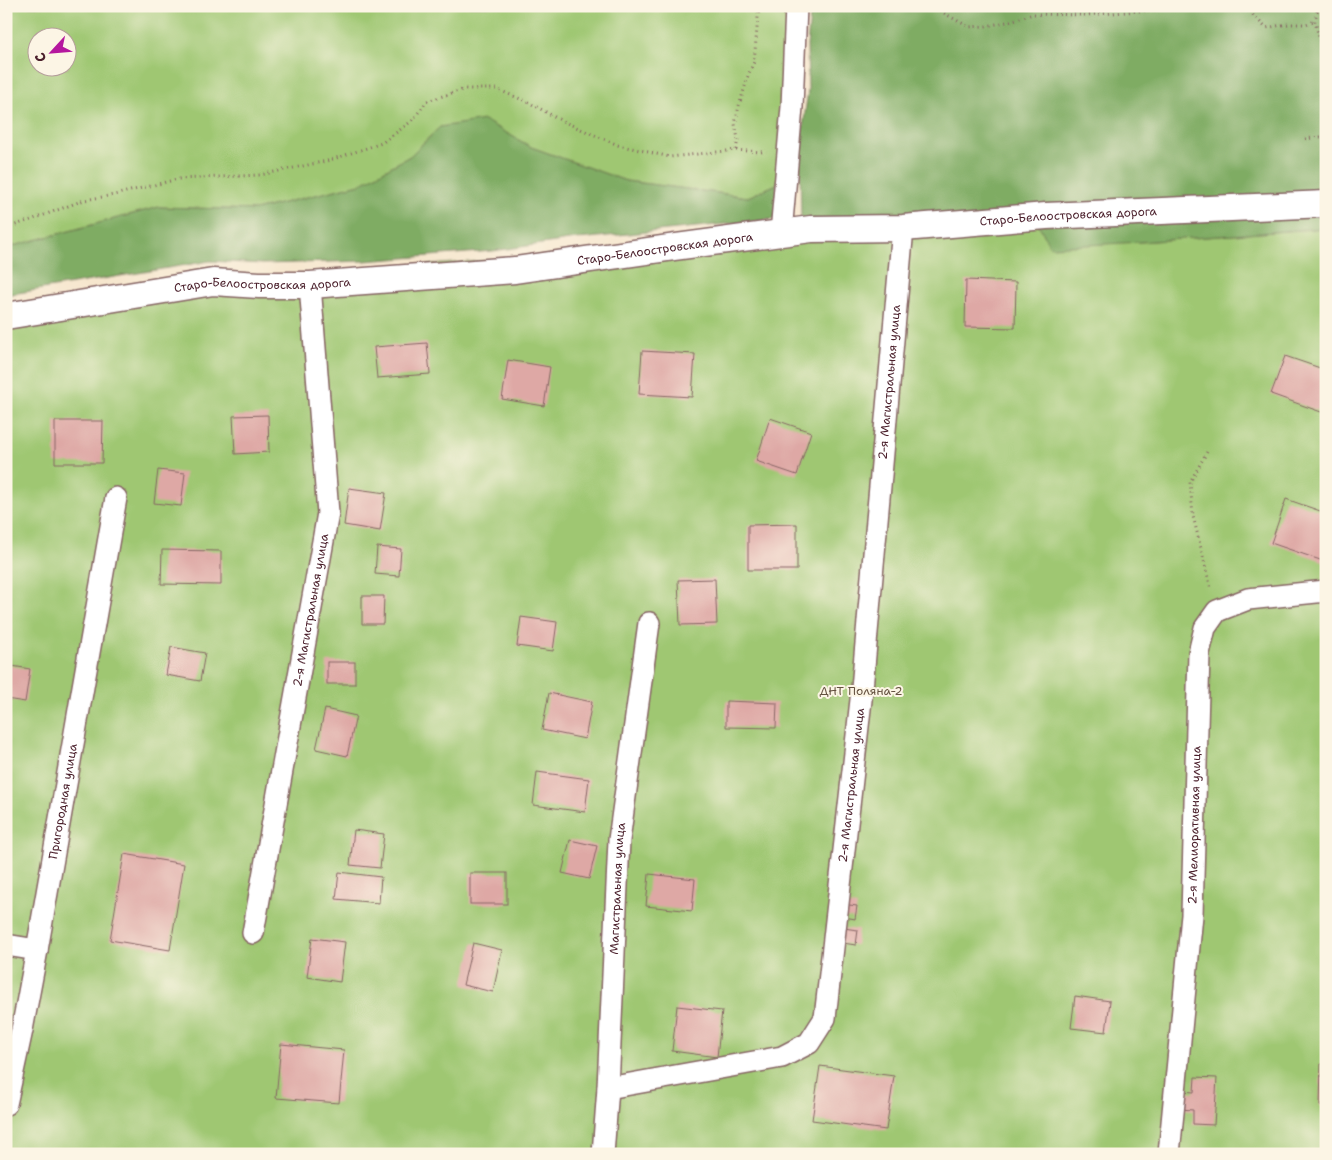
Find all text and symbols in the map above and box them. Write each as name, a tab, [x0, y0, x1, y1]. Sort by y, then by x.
north arrow	[28, 28, 78, 78]
text: С	[30, 50, 50, 66]
street label: Старо-Белоостровская дорога	[979, 203, 1158, 230]
street label: Старо-Белоостровская дорога	[576, 229, 755, 269]
street label: Старо-Белоостровская дорога	[173, 274, 352, 296]
street label: 2-я Магистральная улица	[874, 303, 904, 460]
street label: 2-я Магистральная улица	[289, 532, 332, 688]
park label: ДНТ Поляна-2	[819, 683, 903, 699]
street label: 2-я Магистральная улица	[835, 707, 868, 863]
street label: Пригородная улица	[45, 742, 81, 860]
street label: 2-я Мелиоративная улица	[1184, 745, 1205, 905]
street label: Магистральная улица	[606, 821, 629, 955]

